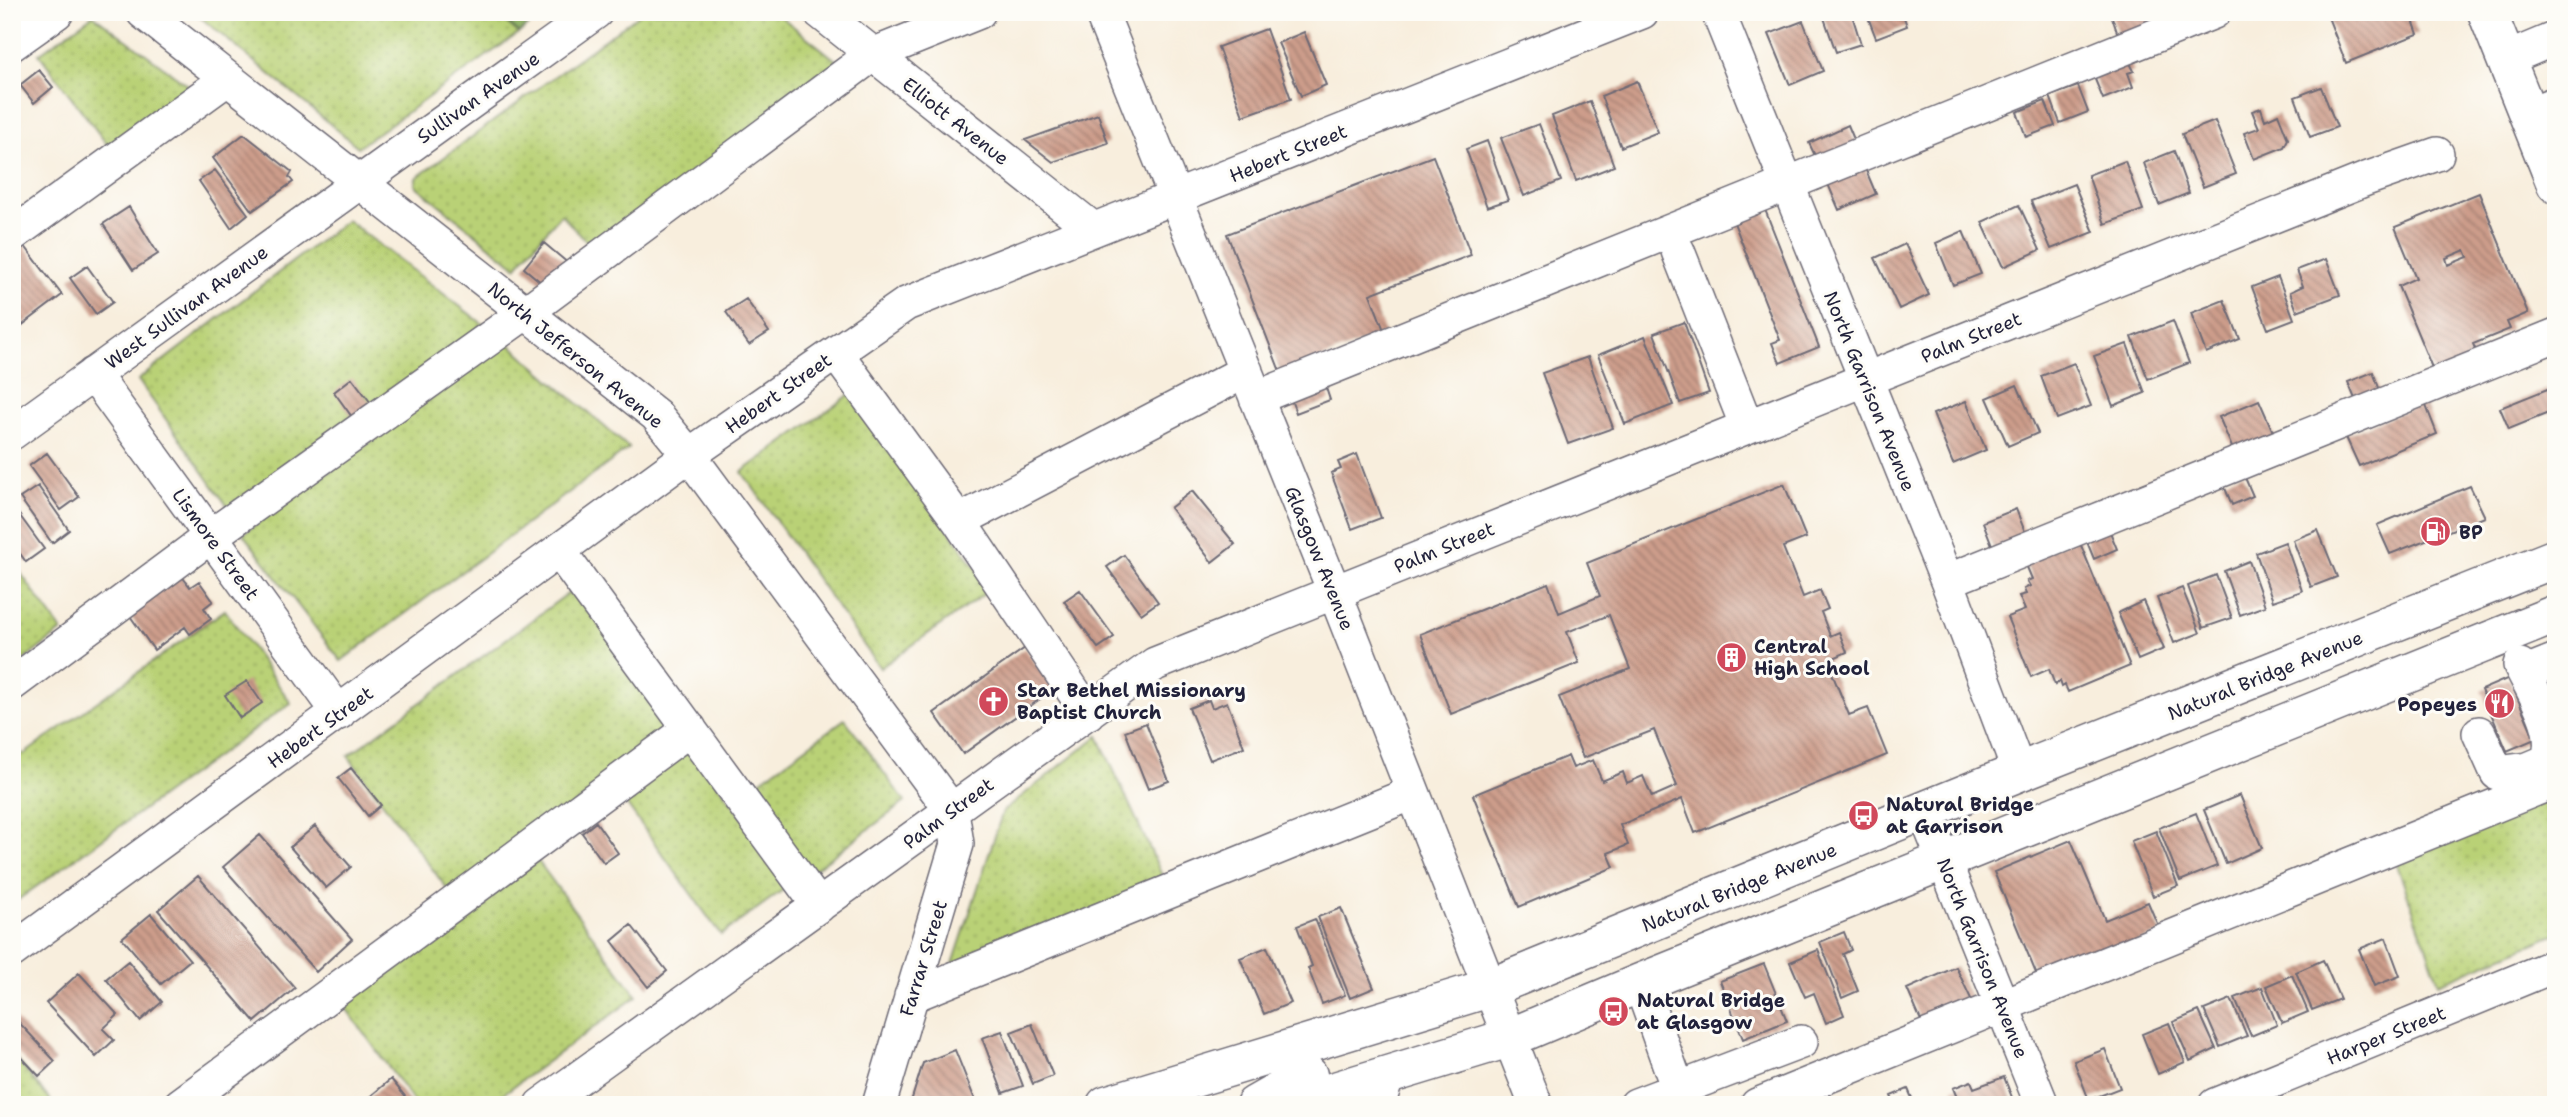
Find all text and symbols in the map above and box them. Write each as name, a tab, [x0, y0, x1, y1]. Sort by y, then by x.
street label: Sullivan Avenue	[412, 46, 545, 149]
street label: Elliott Avenue	[897, 72, 1014, 171]
street label: Hebert Street	[1226, 118, 1351, 188]
street label: West Sullivan Avenue	[100, 240, 273, 375]
street label: North Jefferson Avenue	[482, 277, 669, 434]
street label: North Garrison Avenue	[1818, 287, 1921, 495]
street label: Palm Street	[1917, 306, 2025, 369]
street label: Hebert Street	[720, 347, 837, 439]
street label: Glasgow Avenue	[1279, 482, 1360, 634]
street label: Lismore Street	[167, 483, 265, 605]
fuel station icon: BP	[2419, 515, 2453, 549]
street label: Palm Street	[1390, 516, 1498, 579]
place label: BP	[2459, 520, 2483, 545]
street label: Natural Bridge Avenue	[2164, 625, 2367, 726]
place label: Central High School	[1754, 634, 1870, 681]
building icon: Central High School	[1714, 640, 1748, 674]
place label: Star Bethel Missionary Baptist Church	[1017, 678, 1246, 725]
street label: Hebert Street	[262, 681, 378, 774]
church icon: Star Bethel Missionary Baptist Church	[977, 684, 1011, 718]
restaurant icon: Popeyes	[2483, 687, 2517, 721]
place label: Popeyes	[2397, 692, 2477, 717]
street label: Palm Street	[898, 772, 999, 855]
place label: Natural Bridge at Garrison	[1886, 792, 2034, 839]
bus stop icon: Natural Bridge at Garrison	[1846, 798, 1880, 832]
street label: Natural Bridge Avenue	[1638, 837, 1841, 938]
street label: North Garrison Avenue	[1931, 854, 2034, 1062]
street label: Farrar Street	[894, 897, 953, 1019]
place label: Natural Bridge at Glasgow	[1637, 988, 1785, 1035]
bus stop icon: Natural Bridge at Glasgow	[1597, 994, 1631, 1028]
street label: Harper Street	[2323, 1000, 2449, 1071]

